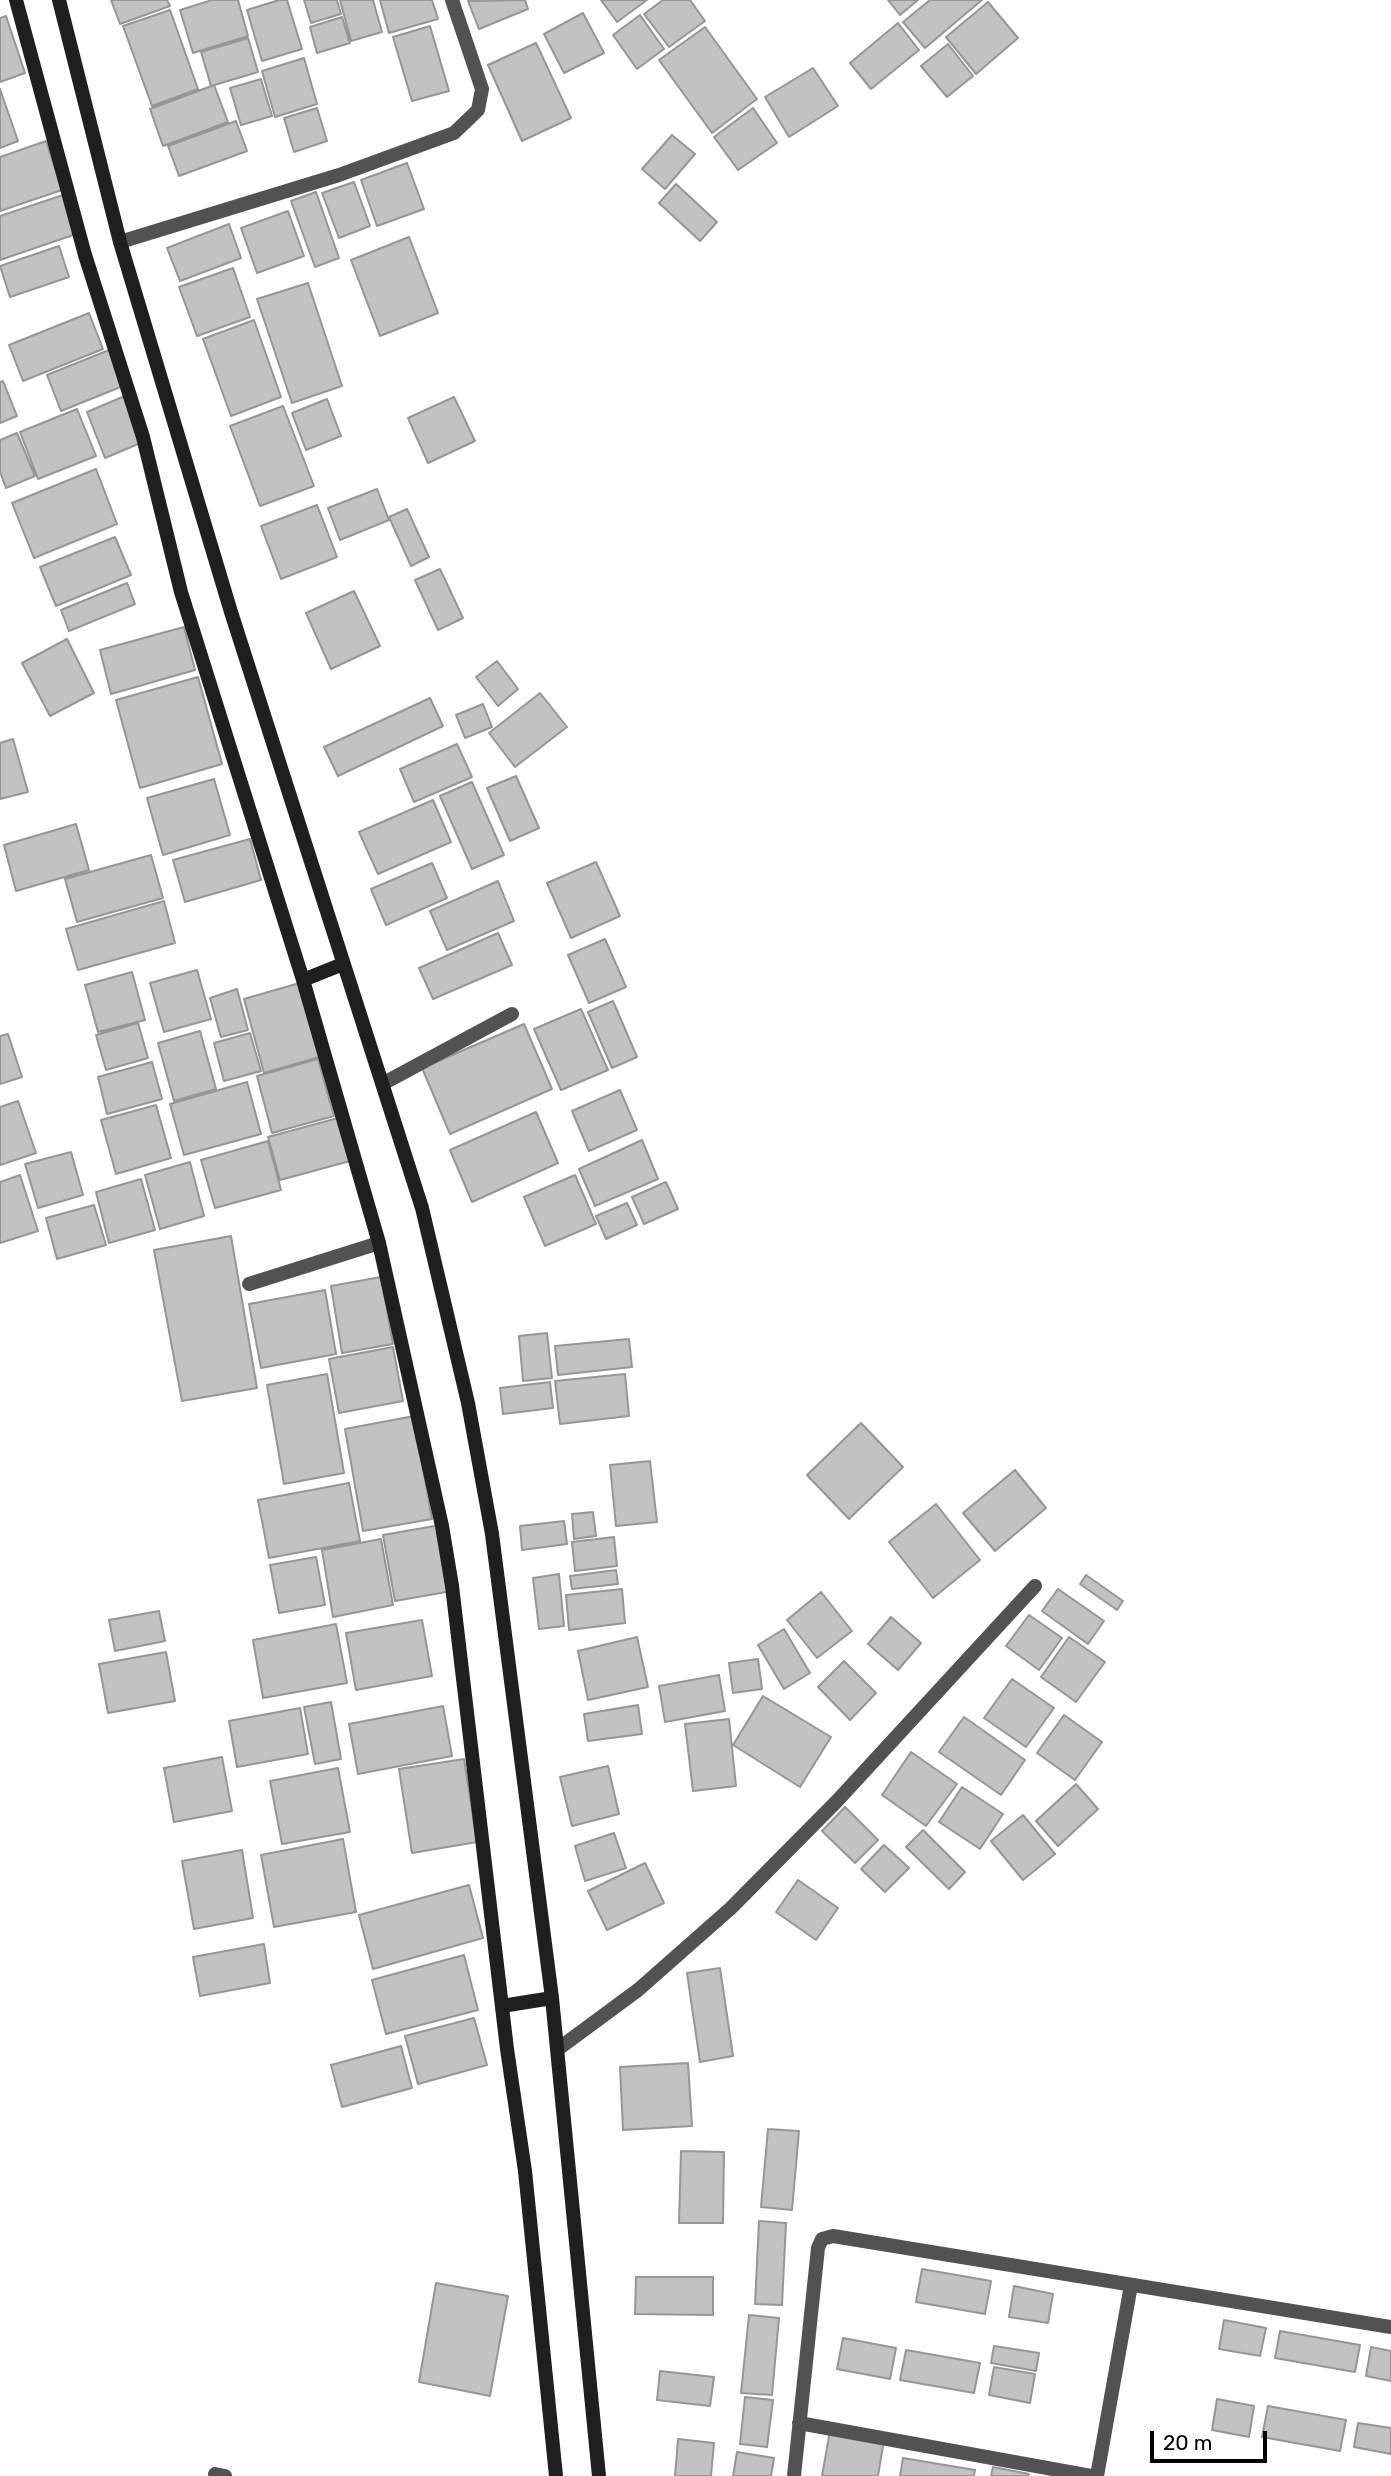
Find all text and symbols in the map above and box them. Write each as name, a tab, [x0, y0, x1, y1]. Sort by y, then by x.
scale bar	[1153, 2416, 1270, 2460]
text: 20 m	[1163, 2430, 1212, 2455]

